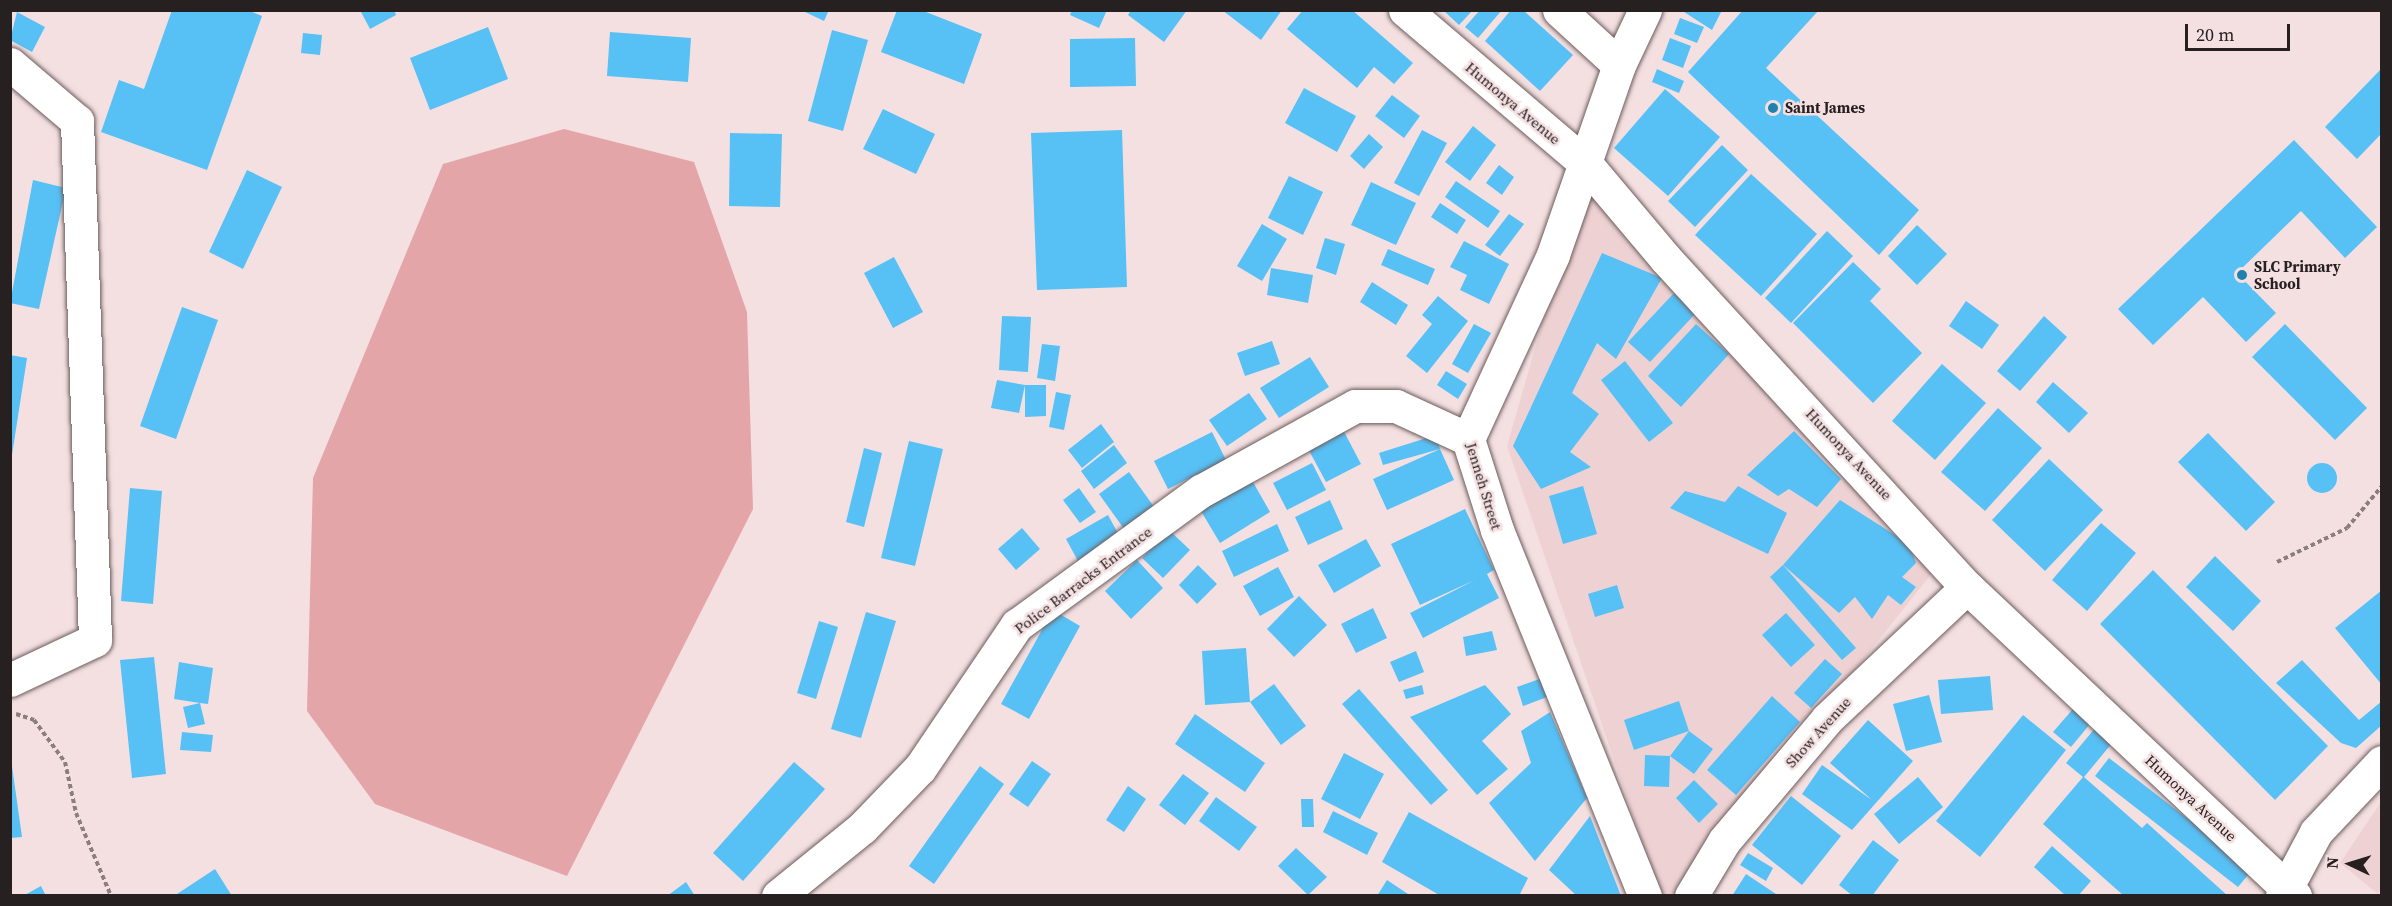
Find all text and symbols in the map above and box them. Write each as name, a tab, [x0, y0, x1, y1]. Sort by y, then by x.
scale bar	[2188, 12, 2293, 50]
text: 20 m	[2196, 22, 2234, 47]
street label: Humonya Avenue	[1462, 58, 1564, 148]
place label: Saint James	[1785, 99, 1865, 117]
marker: Saint James	[1766, 101, 1780, 115]
place label: SLC Primary School	[2254, 257, 2341, 292]
marker: SLC Primary School	[2235, 268, 2249, 282]
street label: Humonya Avenue	[1802, 405, 1896, 503]
street label: Jenneh Street	[1462, 440, 1506, 532]
street label: Police Barracks Entrance	[1011, 523, 1155, 637]
street label: Show Avenue	[1782, 693, 1854, 771]
street label: Humonya Avenue	[2142, 751, 2240, 845]
north arrow	[2320, 834, 2380, 894]
text: N	[2321, 856, 2343, 869]

